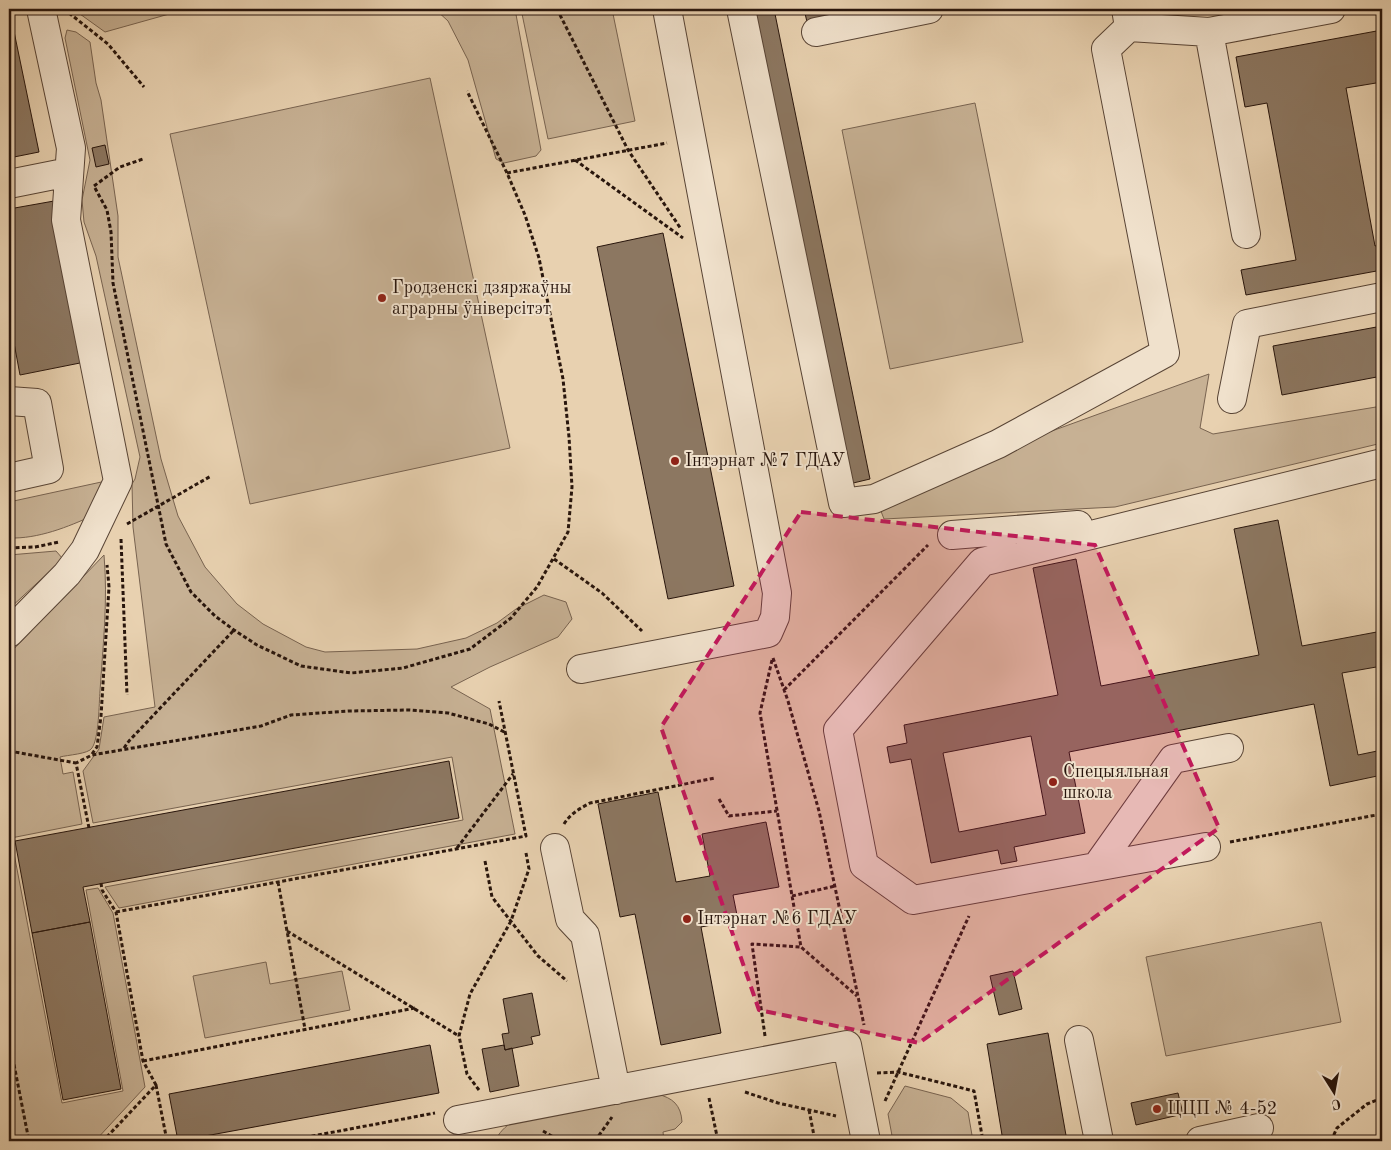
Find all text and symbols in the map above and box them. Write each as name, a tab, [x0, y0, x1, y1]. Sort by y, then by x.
place label: Гродзенскі дзяржаўны аграрны ўніверсітэт	[392, 279, 572, 318]
marker: Гродзенскі дзяржаўны аграрны ўніверсітэт	[376, 292, 388, 304]
place label: Інтэрнат №7 ГДАУ	[685, 452, 845, 470]
marker: Інтэрнат №7 ГДАУ	[669, 455, 681, 467]
place label: Спецыяльная школа	[1063, 763, 1169, 802]
marker: Спецыяльная школа	[1047, 776, 1059, 788]
place label: Інтэрнат №6 ГДАУ	[697, 910, 857, 928]
marker: Інтэрнат №6 ГДАУ	[681, 913, 693, 925]
north arrow	[1308, 1068, 1358, 1118]
text: С	[1330, 1096, 1342, 1112]
place label: ЦЦП № 4-52	[1167, 1100, 1277, 1118]
marker: ЦЦП № 4-52	[1151, 1103, 1163, 1115]

